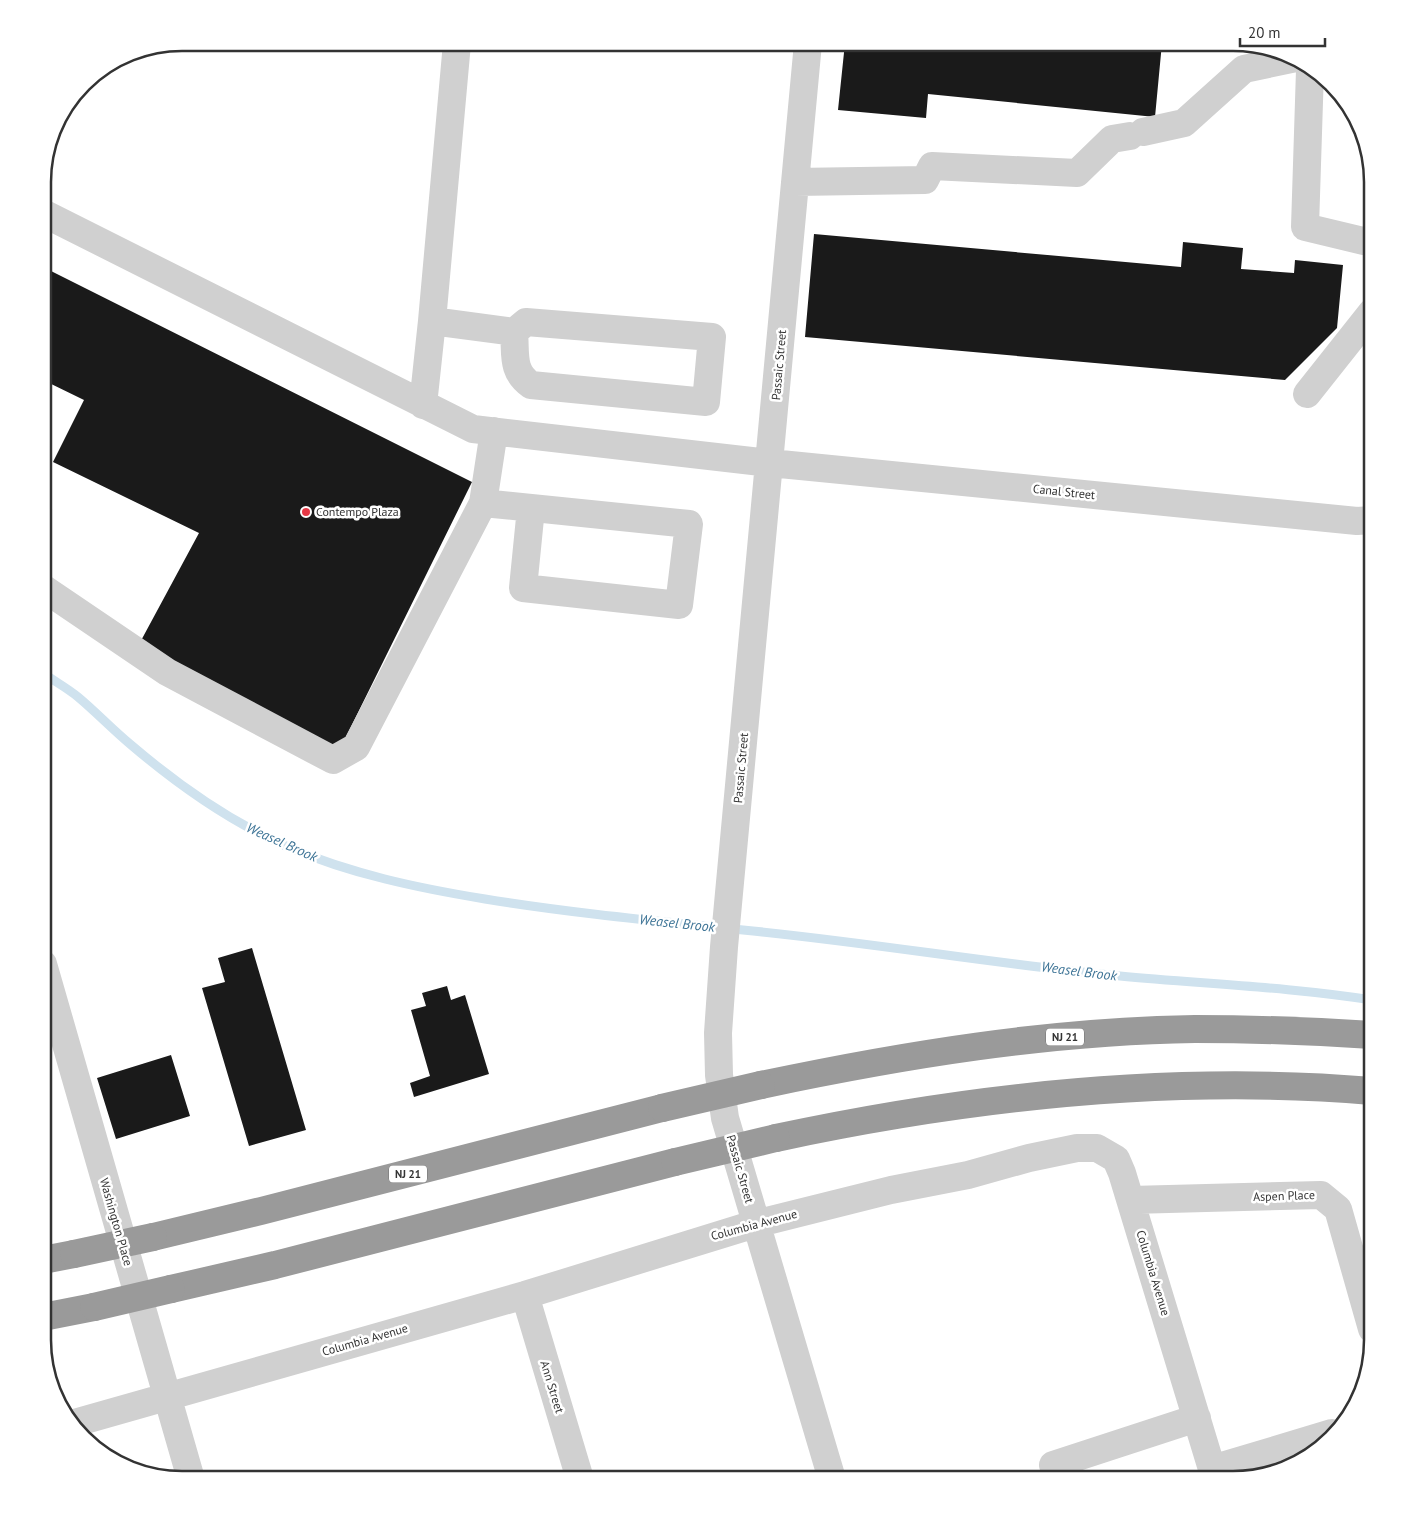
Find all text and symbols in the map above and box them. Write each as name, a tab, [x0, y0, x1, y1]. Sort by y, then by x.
scale bar	[1240, 15, 1325, 47]
text: 20 m	[1248, 23, 1281, 42]
street label: Passaic Street	[768, 329, 789, 401]
street label: Canal Street	[1032, 481, 1096, 502]
place label: Contempo Plaza	[316, 504, 399, 519]
marker: Contempo Plaza	[300, 506, 312, 518]
street label: Passaic Street	[730, 732, 751, 804]
water label: Weasel Brook	[244, 818, 321, 866]
water label: Weasel Brook	[638, 910, 716, 936]
water label: Weasel Brook	[1040, 957, 1119, 985]
road number: NJ 21	[1046, 1028, 1084, 1046]
street label: Passaic Street	[724, 1133, 757, 1205]
road number: NJ 21	[389, 1166, 427, 1182]
street label: Washington Place	[97, 1176, 136, 1268]
street label: Aspen Place	[1253, 1187, 1315, 1204]
street label: Columbia Avenue	[709, 1206, 799, 1243]
street label: Columbia Avenue	[1133, 1228, 1174, 1317]
street label: Columbia Avenue	[320, 1320, 409, 1359]
street label: Ann Street	[537, 1359, 568, 1415]

